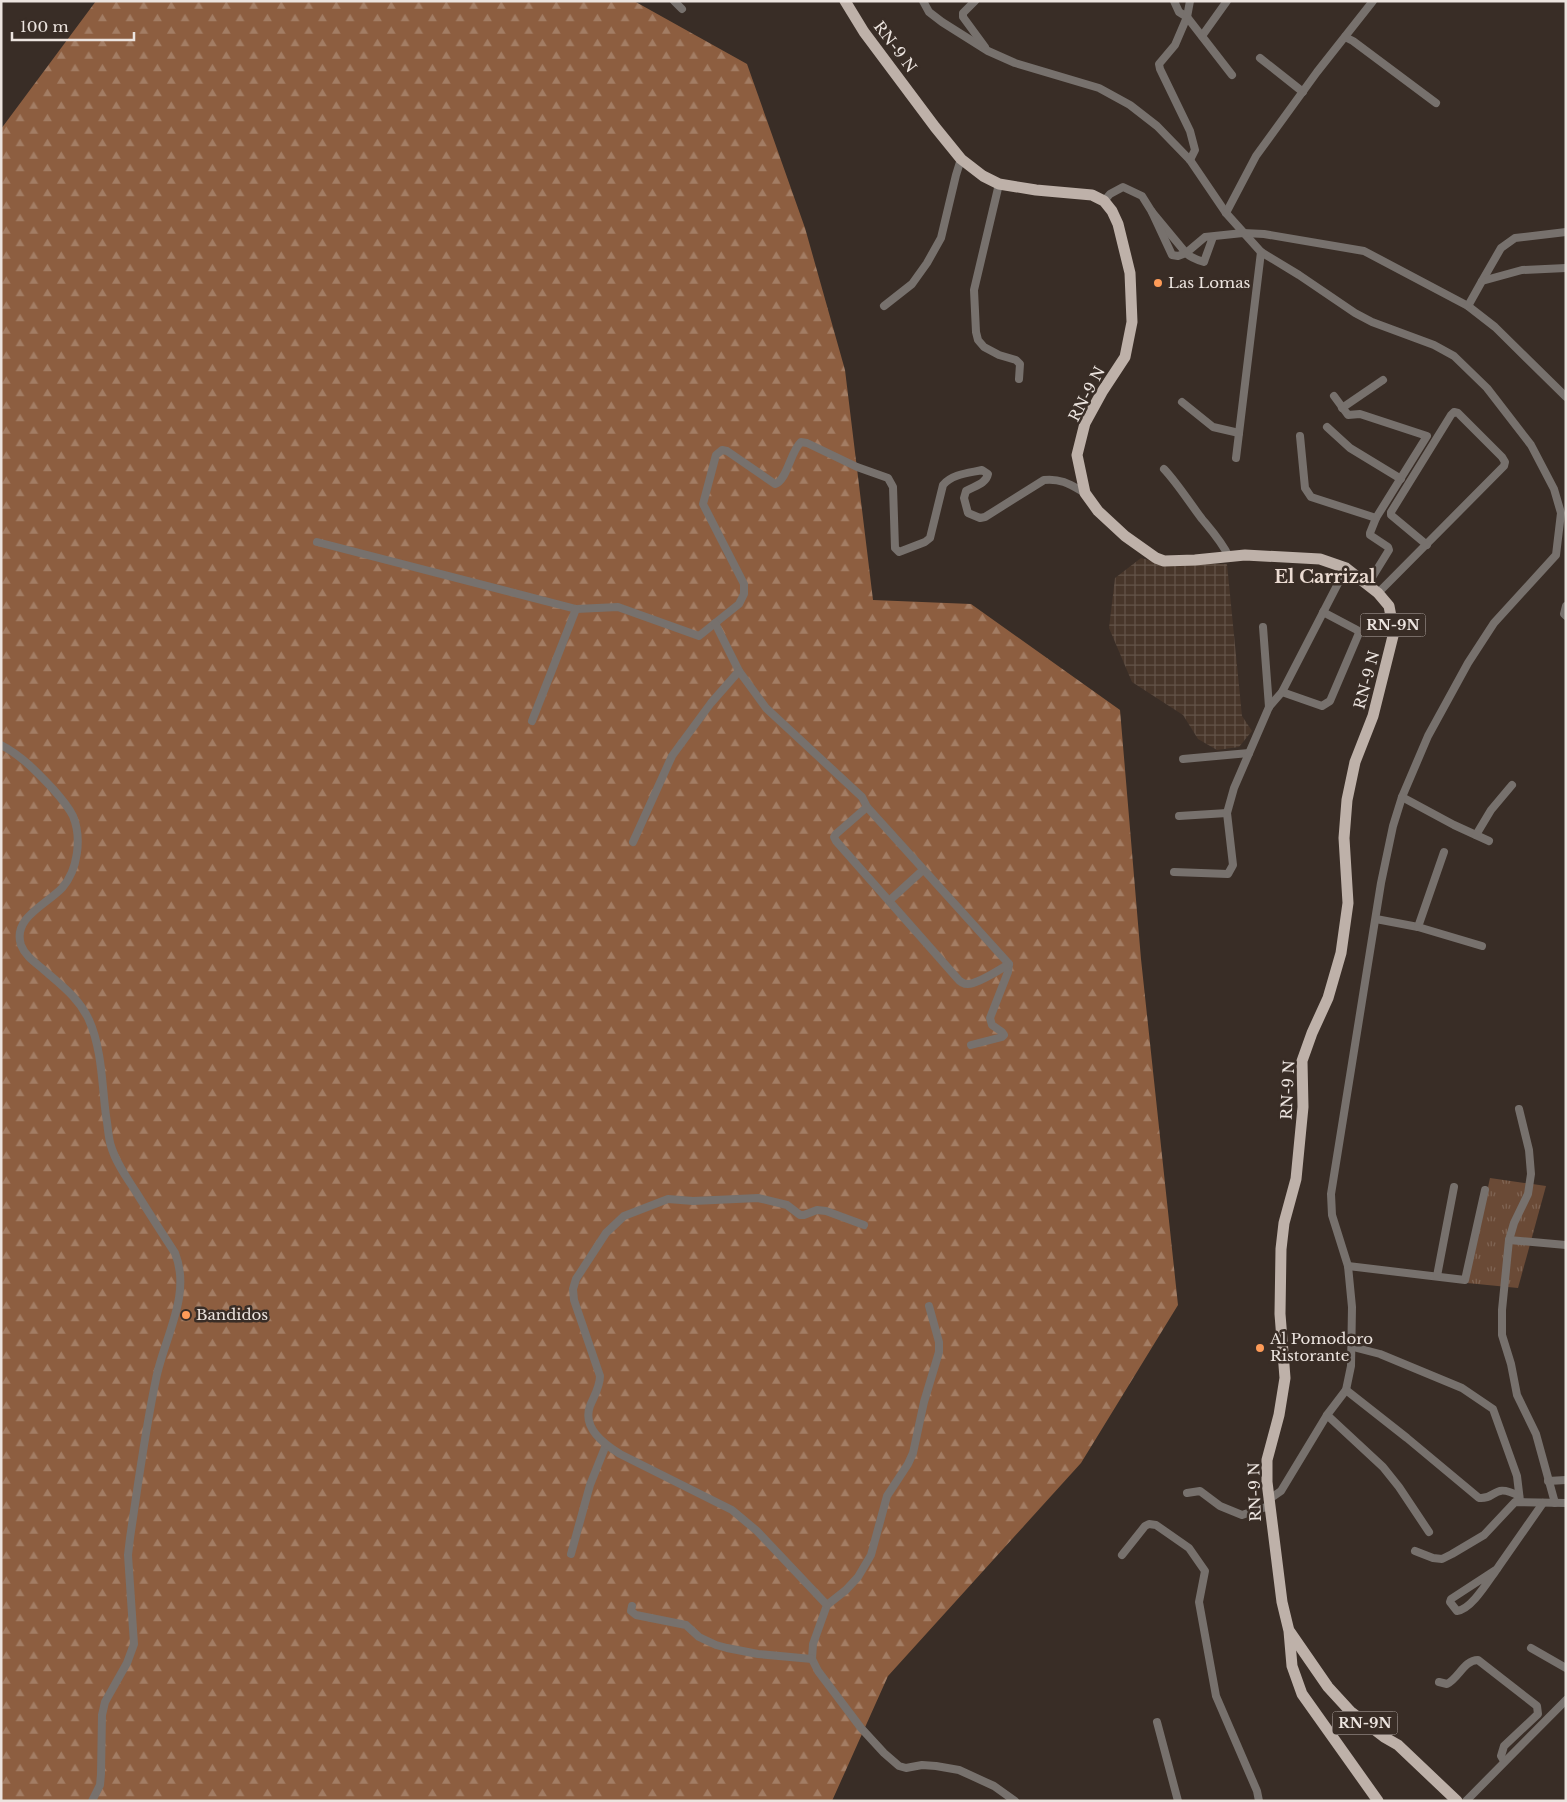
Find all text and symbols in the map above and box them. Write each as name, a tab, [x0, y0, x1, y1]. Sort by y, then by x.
scale bar	[12, 10, 135, 42]
text: 100 m	[20, 17, 69, 36]
street label: RN-9 N	[870, 17, 921, 76]
place label: Las Lomas	[1168, 273, 1250, 292]
marker: Las Lomas	[1152, 277, 1164, 289]
street label: RN-9 N	[1064, 363, 1109, 425]
district label: El Carrizal	[1274, 566, 1376, 588]
road number: RN-9N	[1360, 614, 1426, 636]
street label: RN-9 N	[1350, 649, 1383, 711]
street label: RN-9 N	[1276, 1060, 1299, 1120]
place label: Bandidos	[196, 1305, 268, 1324]
marker: Bandidos	[180, 1309, 192, 1321]
place label: Al Pomodoro Ristorante	[1269, 1329, 1373, 1365]
marker: Al Pomodoro Ristorante	[1254, 1342, 1266, 1354]
street label: RN-9 N	[1244, 1462, 1265, 1522]
road number: RN-9N	[1332, 1712, 1398, 1735]

